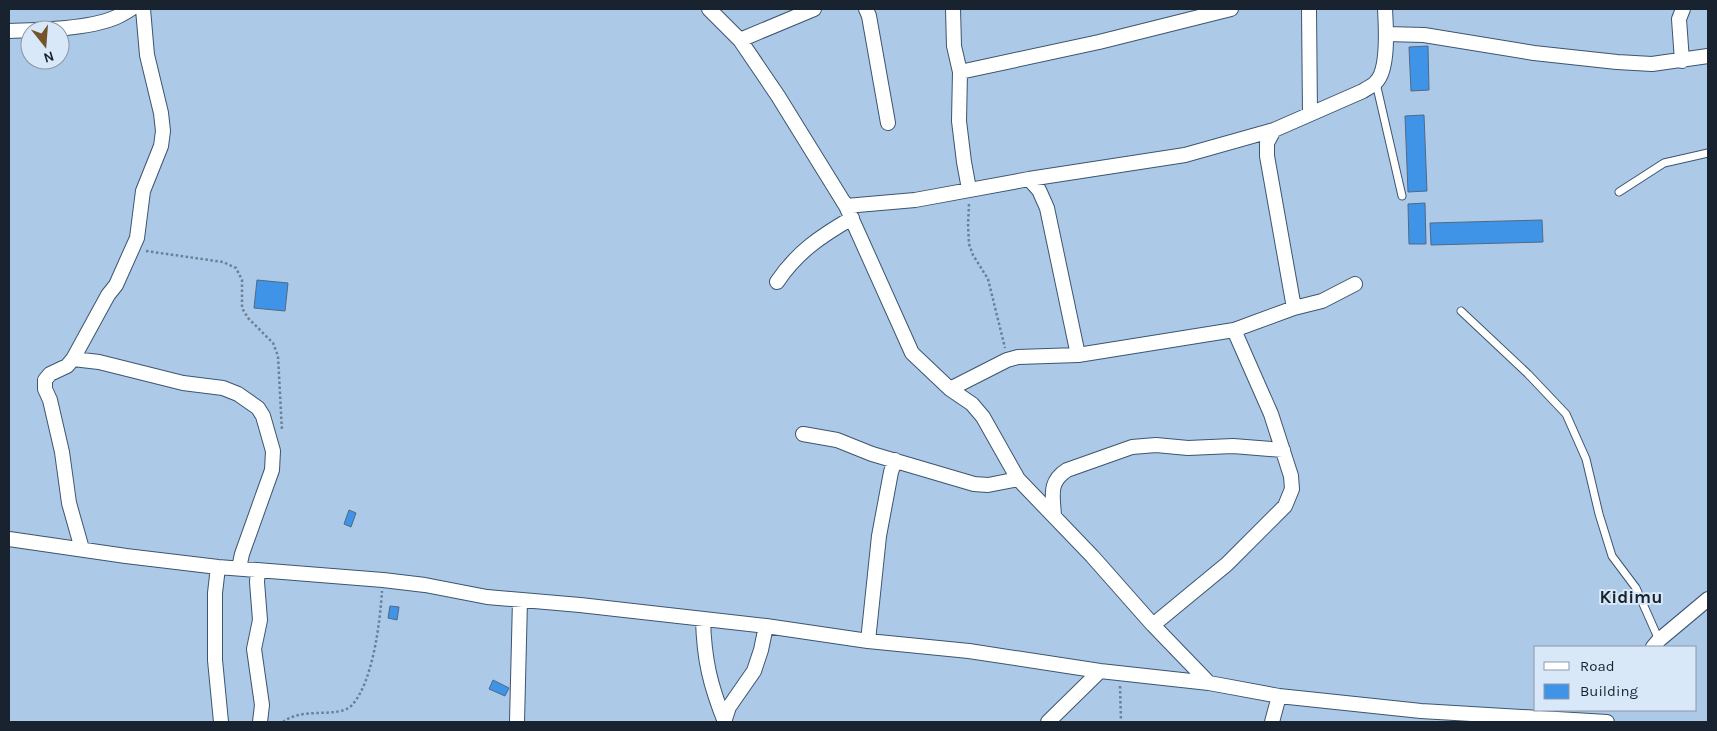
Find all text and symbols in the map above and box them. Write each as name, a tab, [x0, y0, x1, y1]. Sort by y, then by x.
north arrow	[20, 20, 70, 70]
text: N	[41, 47, 56, 67]
district label: Kidimu	[1599, 586, 1663, 608]
legend	[1534, 646, 1697, 711]
text: Road	[1580, 657, 1615, 675]
text: Building	[1580, 682, 1638, 700]

